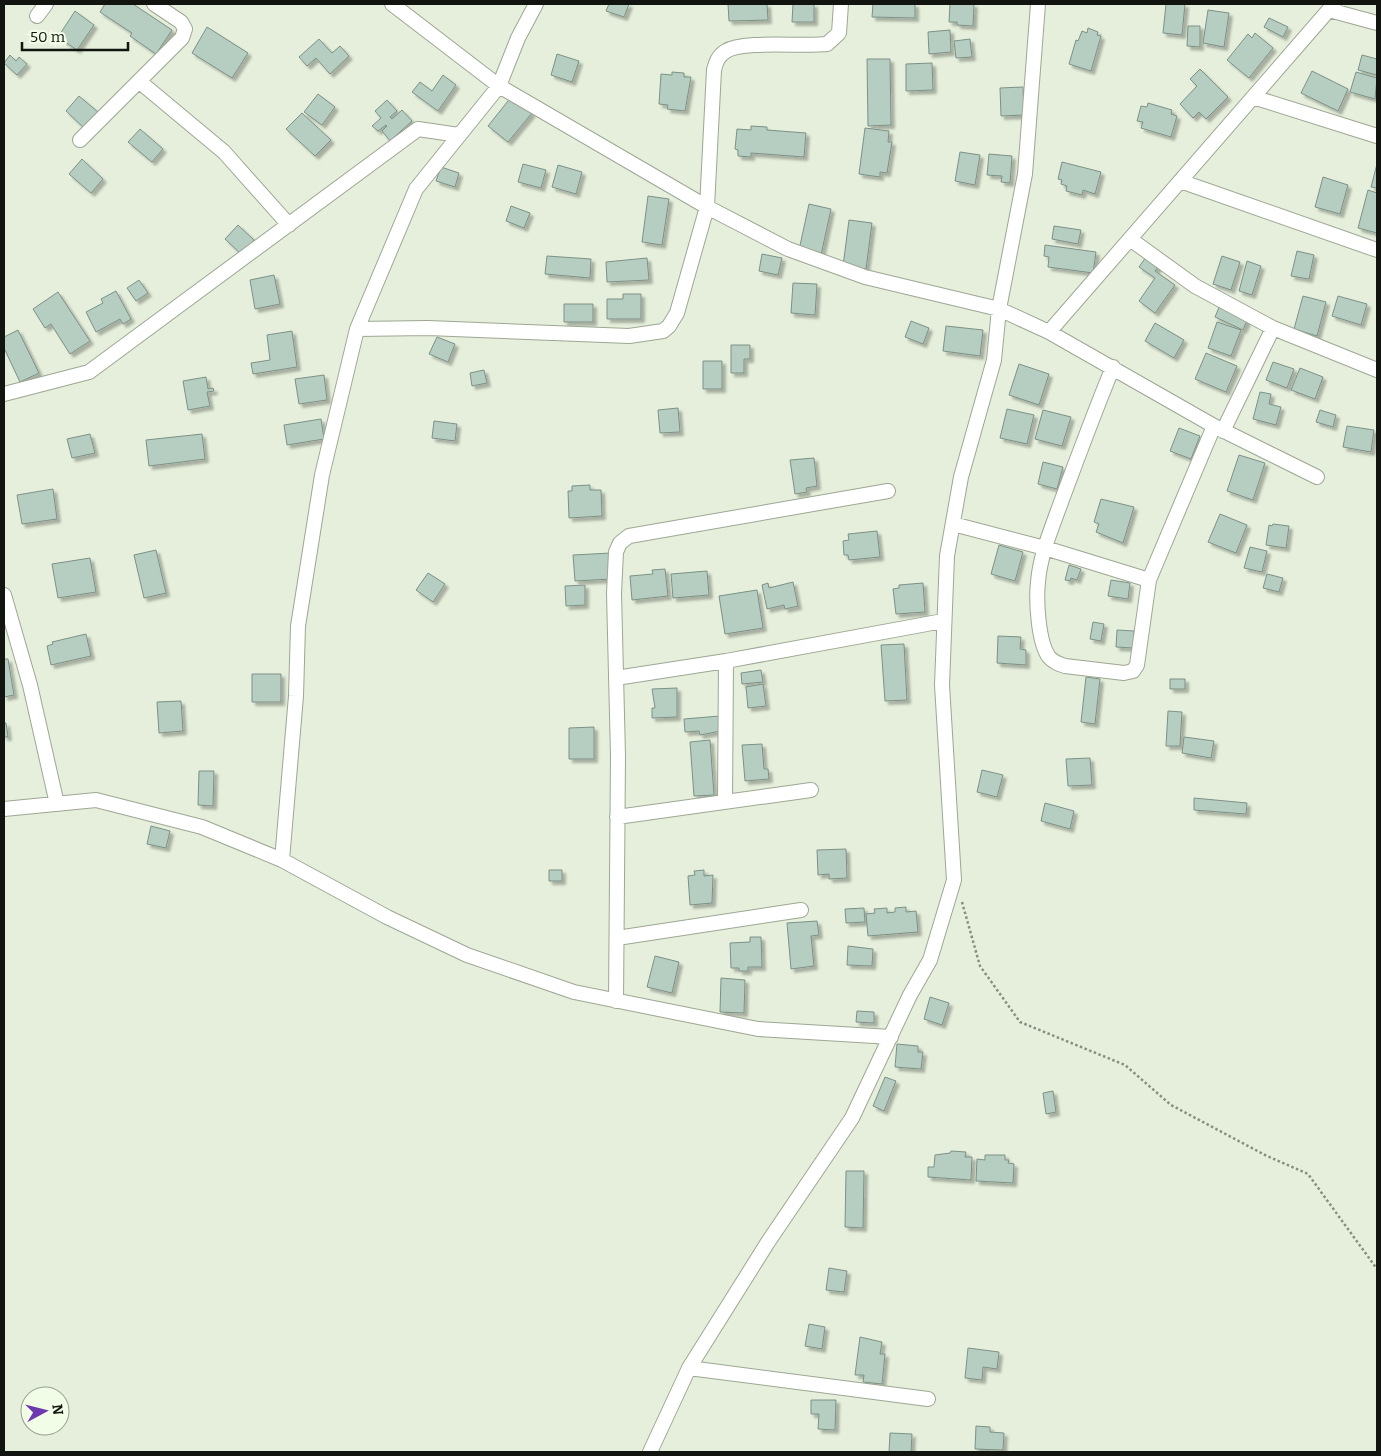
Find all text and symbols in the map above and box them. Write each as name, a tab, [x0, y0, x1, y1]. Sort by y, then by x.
scale bar	[22, 20, 129, 52]
text: 50 m	[30, 28, 66, 46]
north arrow	[20, 1386, 70, 1436]
text: N	[48, 1403, 67, 1416]

